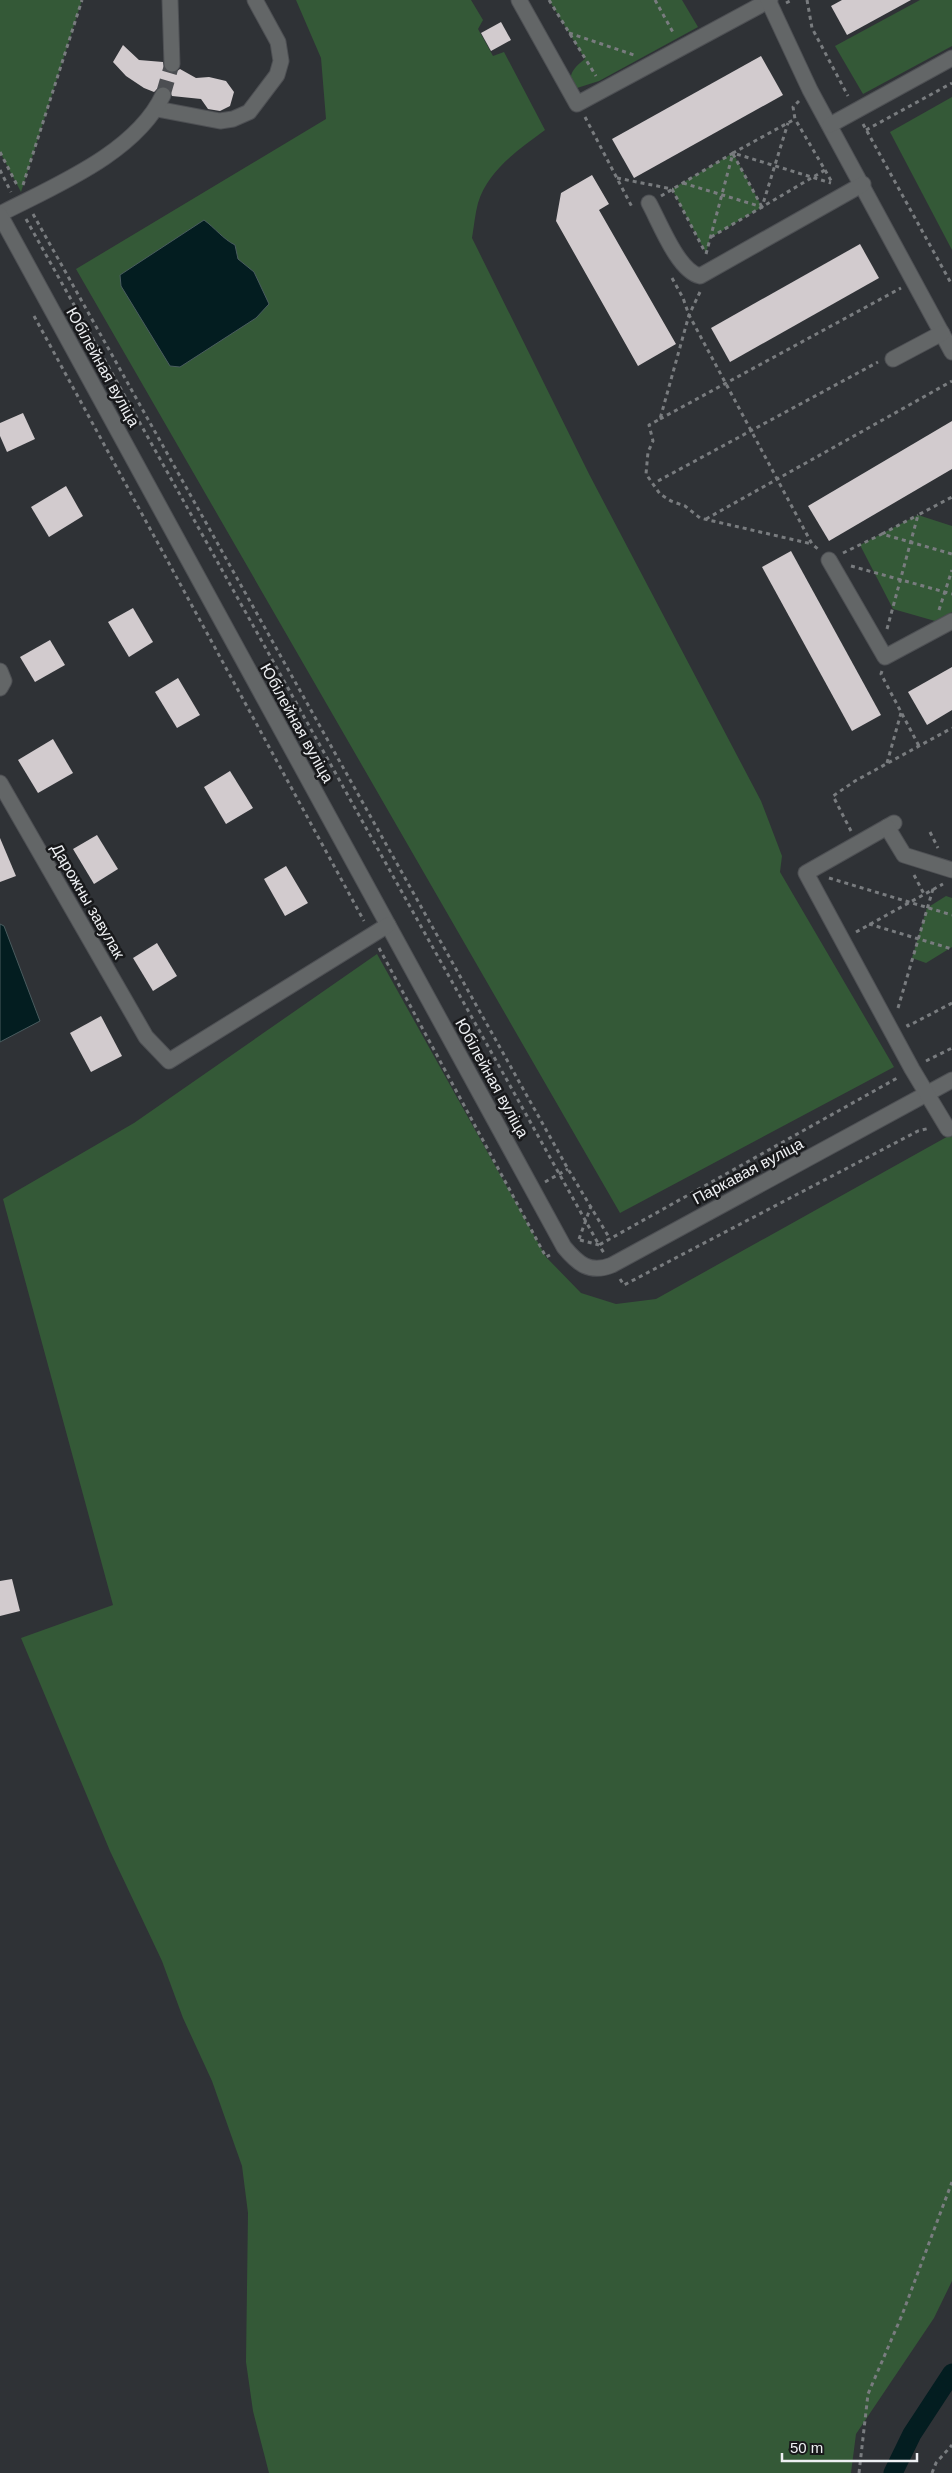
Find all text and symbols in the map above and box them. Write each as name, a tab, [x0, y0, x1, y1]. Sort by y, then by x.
street label: Юбілейная вуліца	[63, 304, 143, 430]
street label: Юбілейная вуліца	[257, 660, 337, 786]
street label: Дарожны завулак	[48, 840, 128, 962]
street label: Юбілейная вуліца	[452, 1015, 532, 1141]
street label: Паркавая вуліца	[690, 1135, 806, 1207]
scale bar	[782, 2430, 917, 2462]
text: 50 m	[790, 2439, 823, 2456]

